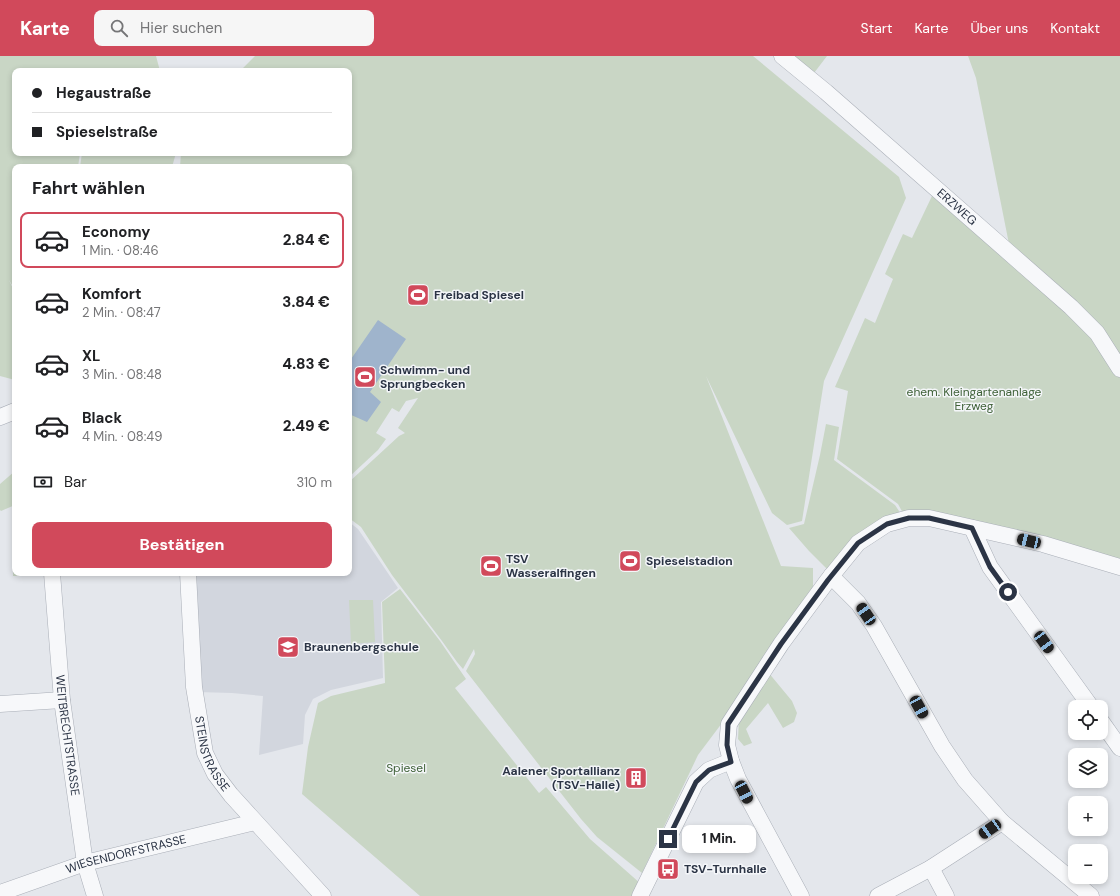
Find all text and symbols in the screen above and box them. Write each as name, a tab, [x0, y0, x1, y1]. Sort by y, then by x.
search box	[94, 10, 374, 46]
text: Karte	[20, 16, 70, 41]
icon: search	[108, 17, 130, 39]
text: Hier suchen	[140, 18, 222, 38]
text: Start	[861, 19, 892, 37]
text: Karte	[914, 19, 948, 37]
text: Über uns	[970, 19, 1028, 37]
text: Kontakt	[1050, 19, 1100, 37]
text: Hegaustraße	[56, 83, 151, 103]
text: Spieselstraße	[56, 122, 158, 142]
text: Fahrt wählen	[32, 176, 145, 200]
street label: ERZWEG	[934, 185, 980, 229]
icon: car	[34, 222, 70, 258]
text: Economy	[82, 222, 150, 242]
text: 2.84 €	[283, 230, 330, 250]
text: 1 Min. · 08:46	[82, 242, 159, 259]
sports icon: Freibad Spiesel	[405, 282, 431, 308]
icon: car	[34, 284, 70, 320]
text: Komfort	[82, 284, 141, 304]
place label: Freibad Spiesel	[434, 287, 524, 303]
text: 3.84 €	[282, 292, 330, 312]
text: 2 Min. · 08:47	[82, 304, 161, 321]
icon: car	[34, 346, 70, 382]
text: XL	[82, 346, 100, 366]
text: 4.83 €	[282, 354, 330, 374]
place label: Schwimm- und Sprungbecken	[380, 362, 470, 392]
sports icon: Schwimm- und Sprungbecken	[352, 364, 378, 390]
text: 3 Min. · 08:48	[82, 366, 162, 383]
park label: ehem. Kleingartenanlage Erzweg	[907, 384, 1042, 414]
icon: car	[34, 408, 70, 444]
text: Black	[82, 408, 122, 428]
text: 2.49 €	[283, 416, 330, 436]
text: 4 Min. · 08:49	[82, 428, 162, 445]
icon: cash	[32, 471, 54, 493]
text: Bar	[64, 472, 87, 492]
text: 310 m	[297, 474, 332, 491]
button: Bestätigen	[32, 522, 332, 568]
car	[1016, 532, 1042, 550]
sports icon: Spieselstadion	[617, 548, 643, 574]
place label: TSV Wasseralfingen	[506, 551, 596, 581]
sports icon: TSV Wasseralfingen	[478, 553, 504, 579]
place label: Spieselstadion	[646, 553, 733, 569]
route start	[999, 583, 1017, 601]
car	[854, 601, 878, 627]
car	[1032, 629, 1056, 655]
school or university icon: Braunenbergschule	[275, 634, 301, 660]
place label: Braunenbergschule	[304, 639, 419, 655]
street label: WEITBRECHTSTRASSE	[52, 674, 83, 797]
car	[908, 694, 930, 720]
map controls	[1068, 700, 1108, 884]
button: locate	[1068, 700, 1108, 740]
street label: STEINSTRASSE	[191, 715, 234, 795]
button: layers	[1068, 748, 1108, 788]
park label: Spiesel	[386, 760, 426, 776]
place label: Aalener Sportallianz (TSV-Halle)	[502, 763, 620, 793]
building icon: Aalener Sportallianz (TSV-Halle)	[623, 765, 649, 791]
car	[733, 779, 755, 805]
button: +	[1068, 796, 1108, 836]
car	[977, 817, 1003, 841]
callout: 1 Min.	[682, 825, 756, 853]
route end	[659, 830, 677, 848]
text: 1 Min.	[702, 830, 736, 847]
street label: WIESENDORFSTRASSE	[63, 831, 188, 877]
button: −	[1068, 844, 1108, 884]
bus stop icon: TSV-Turnhalle	[655, 856, 681, 882]
place label: TSV-Turnhalle	[684, 861, 767, 877]

